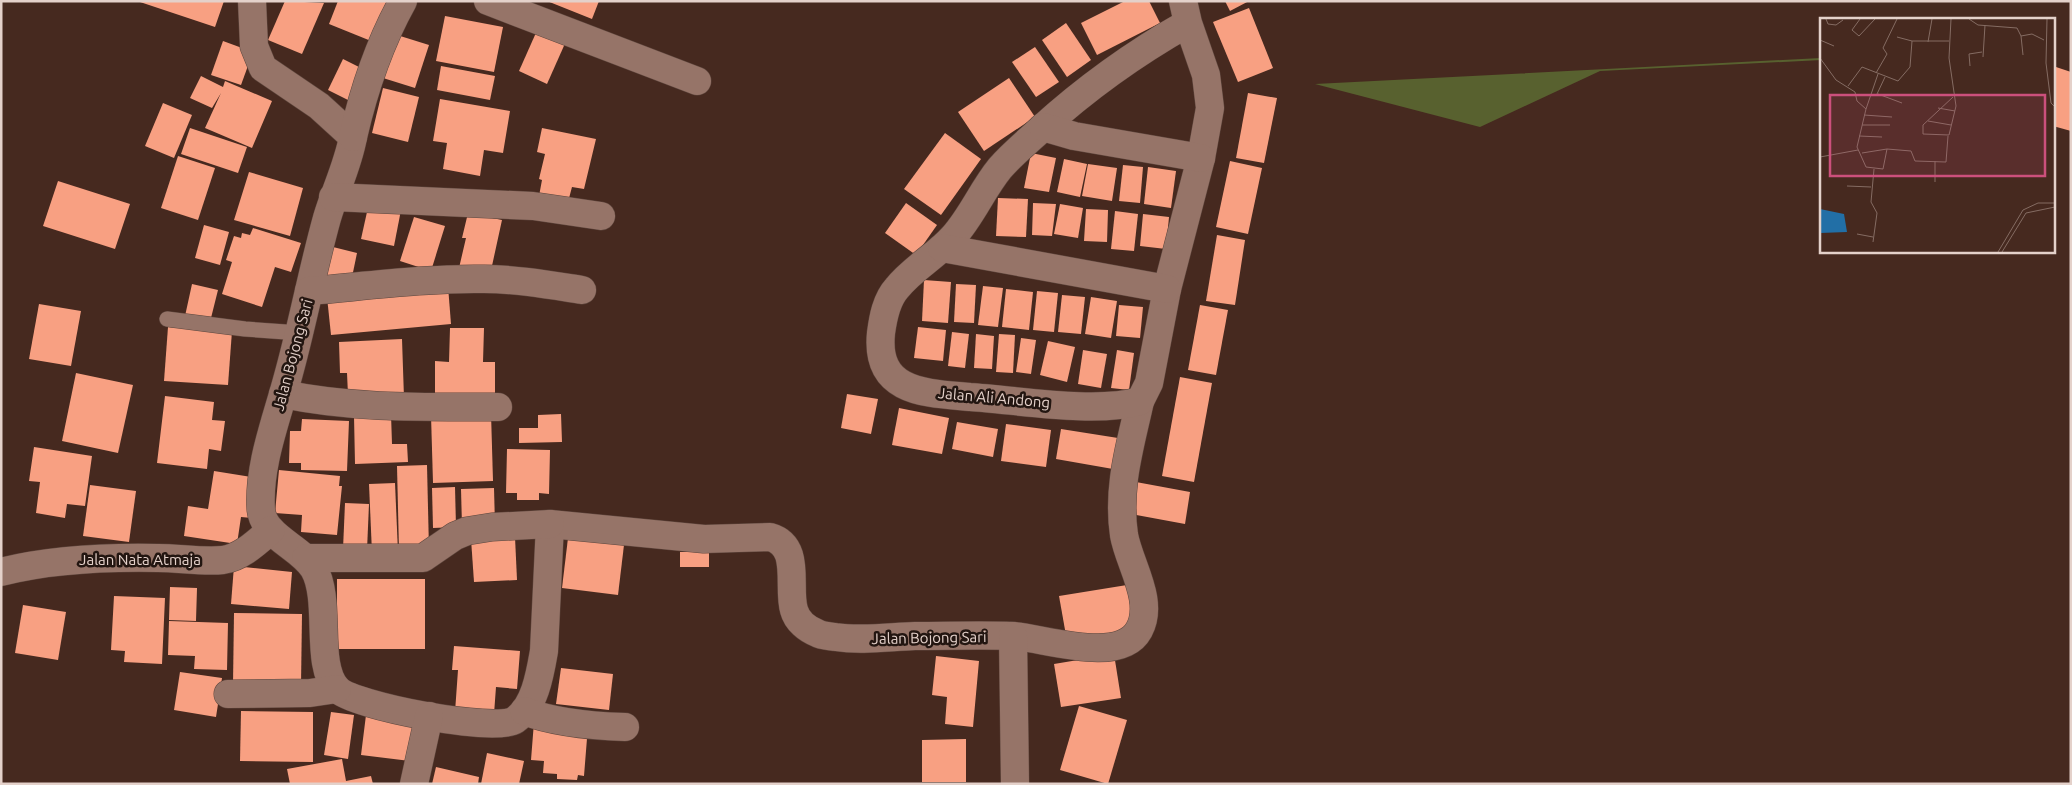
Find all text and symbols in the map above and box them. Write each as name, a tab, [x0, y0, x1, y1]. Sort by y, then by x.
inset map	[1820, 18, 2054, 252]
street label: Jalan Bojong Sari	[269, 297, 316, 413]
street label: Jalan Ali Andong	[937, 384, 1051, 411]
street label: Jalan Nata Atmaja	[79, 551, 201, 568]
street label: Jalan Bojong Sari	[871, 628, 987, 647]

